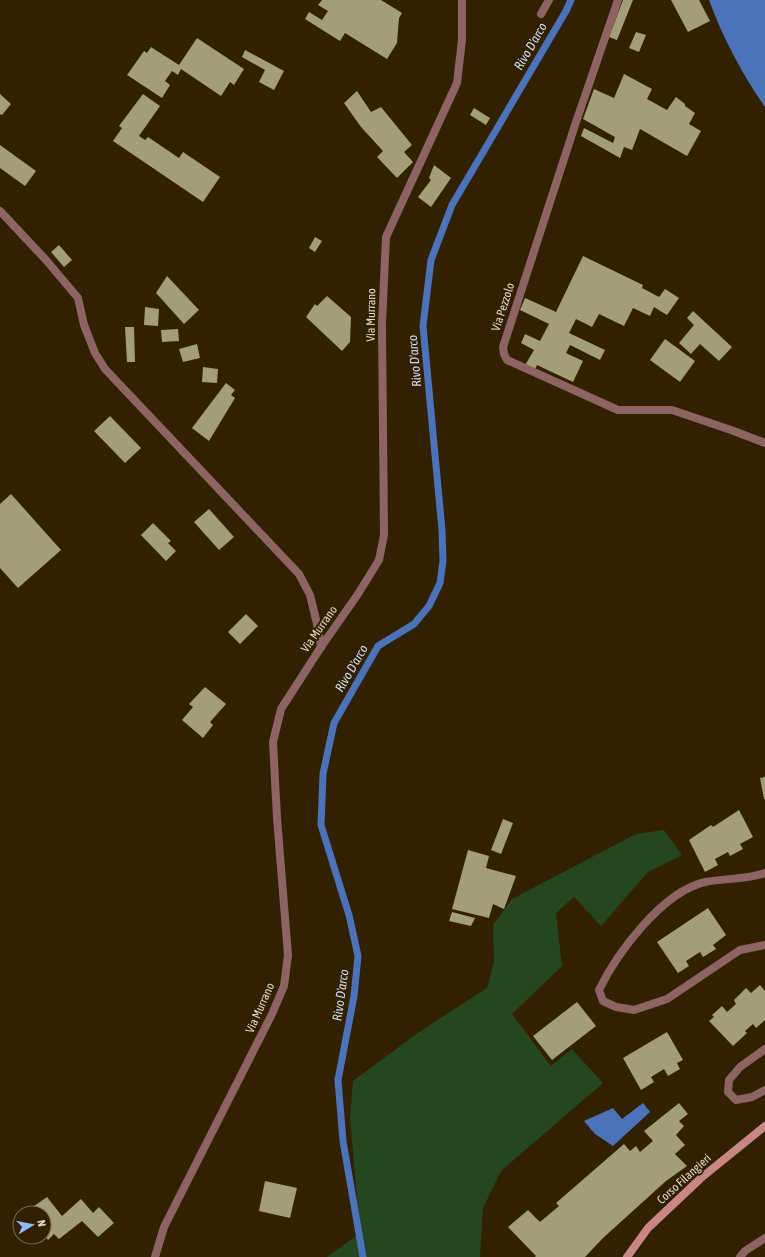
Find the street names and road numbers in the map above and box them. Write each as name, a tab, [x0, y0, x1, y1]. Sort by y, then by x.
street label: Via Pezzolo	[489, 281, 517, 333]
street label: Via Murrano	[364, 288, 378, 342]
street label: Via Murrano	[298, 603, 340, 655]
street label: Via Murrano	[243, 980, 277, 1035]
street label: Corso Filangieri	[654, 1151, 714, 1207]

